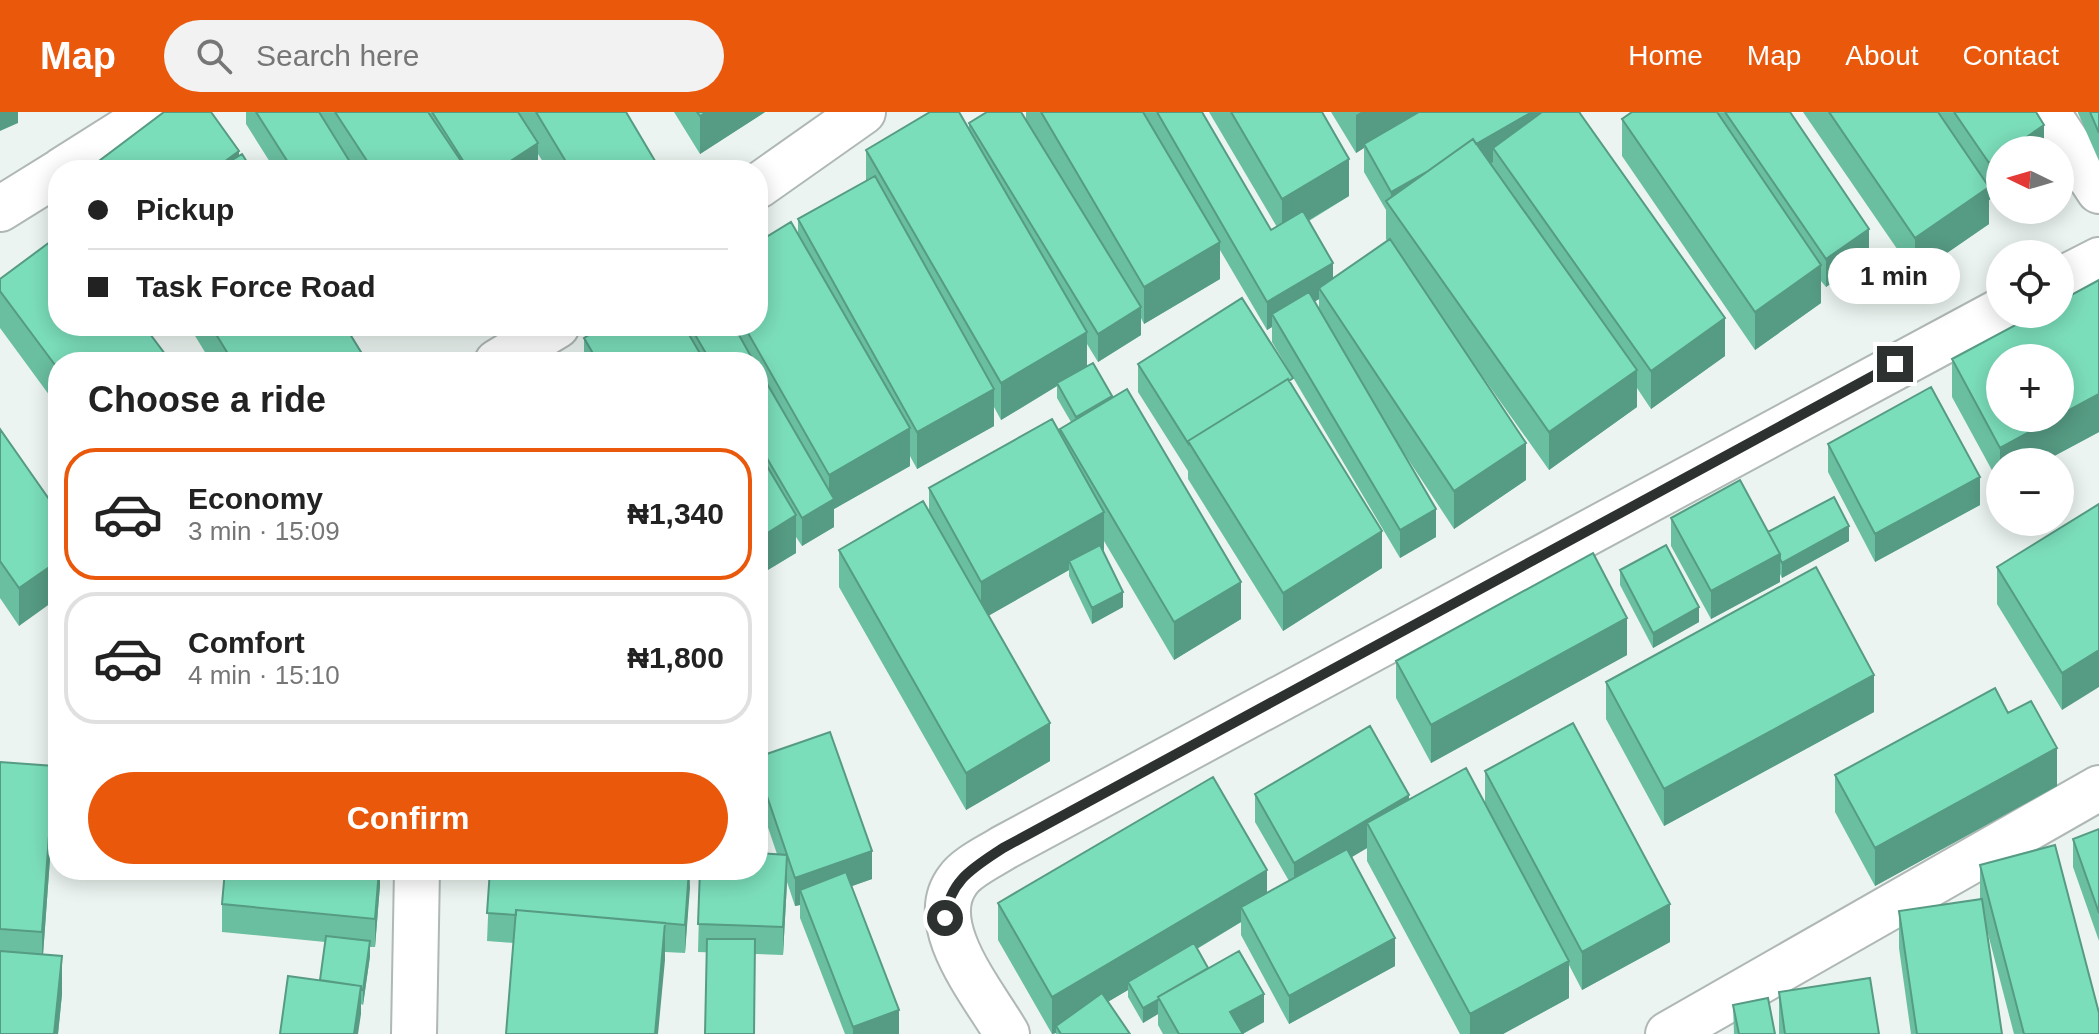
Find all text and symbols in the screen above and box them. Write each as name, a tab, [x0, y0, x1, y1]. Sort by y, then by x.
search box	[164, 20, 724, 92]
icon: search	[192, 34, 236, 78]
text: Map	[40, 35, 116, 77]
text: Search here	[256, 39, 419, 72]
text: Home	[1628, 40, 1703, 71]
text: Map	[1747, 40, 1801, 71]
text: About	[1845, 40, 1919, 71]
text: Contact	[1963, 40, 2059, 71]
north arrow	[1986, 136, 2074, 224]
map controls	[1986, 136, 2074, 536]
text: Pickup	[136, 193, 234, 226]
button: locate	[1986, 240, 2074, 328]
callout: 1 min	[1829, 248, 1961, 304]
text: 1 min	[1860, 261, 1928, 291]
text: Task Force Road	[136, 270, 376, 303]
button: +	[1986, 344, 2074, 432]
route end	[1877, 346, 1913, 382]
text: Choose a ride	[88, 379, 326, 420]
button: −	[1986, 448, 2074, 536]
icon: car	[92, 478, 164, 550]
text: Economy	[188, 482, 323, 515]
text: ₦1,340	[627, 497, 724, 530]
text: 3 min · 15:09	[188, 516, 340, 546]
icon: car	[92, 622, 164, 694]
text: Comfort	[188, 626, 305, 659]
text: ₦1,800	[627, 641, 724, 674]
text: 4 min · 15:10	[188, 660, 340, 690]
button: Confirm	[88, 772, 728, 864]
route start	[927, 900, 963, 936]

